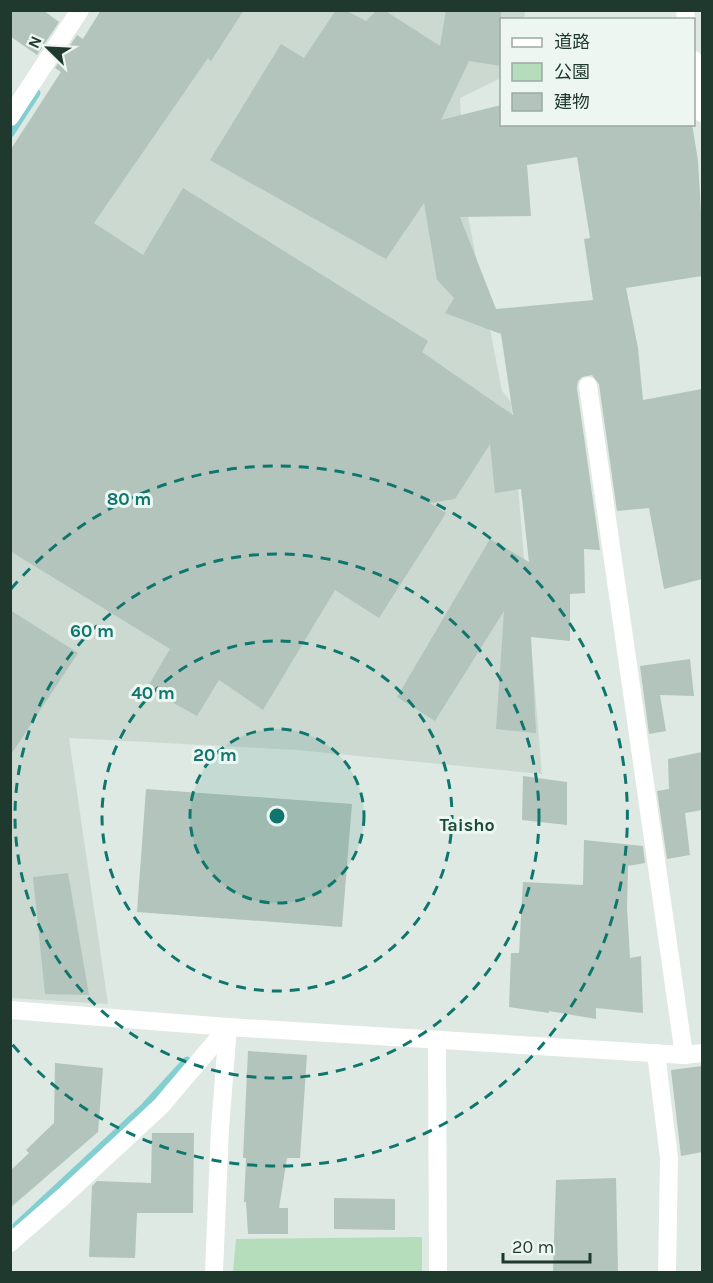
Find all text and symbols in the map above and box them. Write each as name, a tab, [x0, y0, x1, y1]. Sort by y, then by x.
north arrow	[18, 18, 78, 78]
legend	[500, 18, 695, 126]
text: 道路	[554, 31, 590, 53]
text: N	[24, 33, 46, 51]
text: 公園	[554, 61, 590, 83]
text: 建物	[554, 91, 590, 113]
text: 80 m	[107, 488, 151, 510]
text: 60 m	[70, 620, 114, 642]
text: 40 m	[131, 682, 175, 704]
text: 20 m	[193, 744, 237, 766]
centre of rings	[267, 806, 287, 826]
district label: Taisho	[439, 814, 495, 836]
scale bar	[503, 1226, 590, 1264]
text: 20 m	[512, 1236, 554, 1258]

